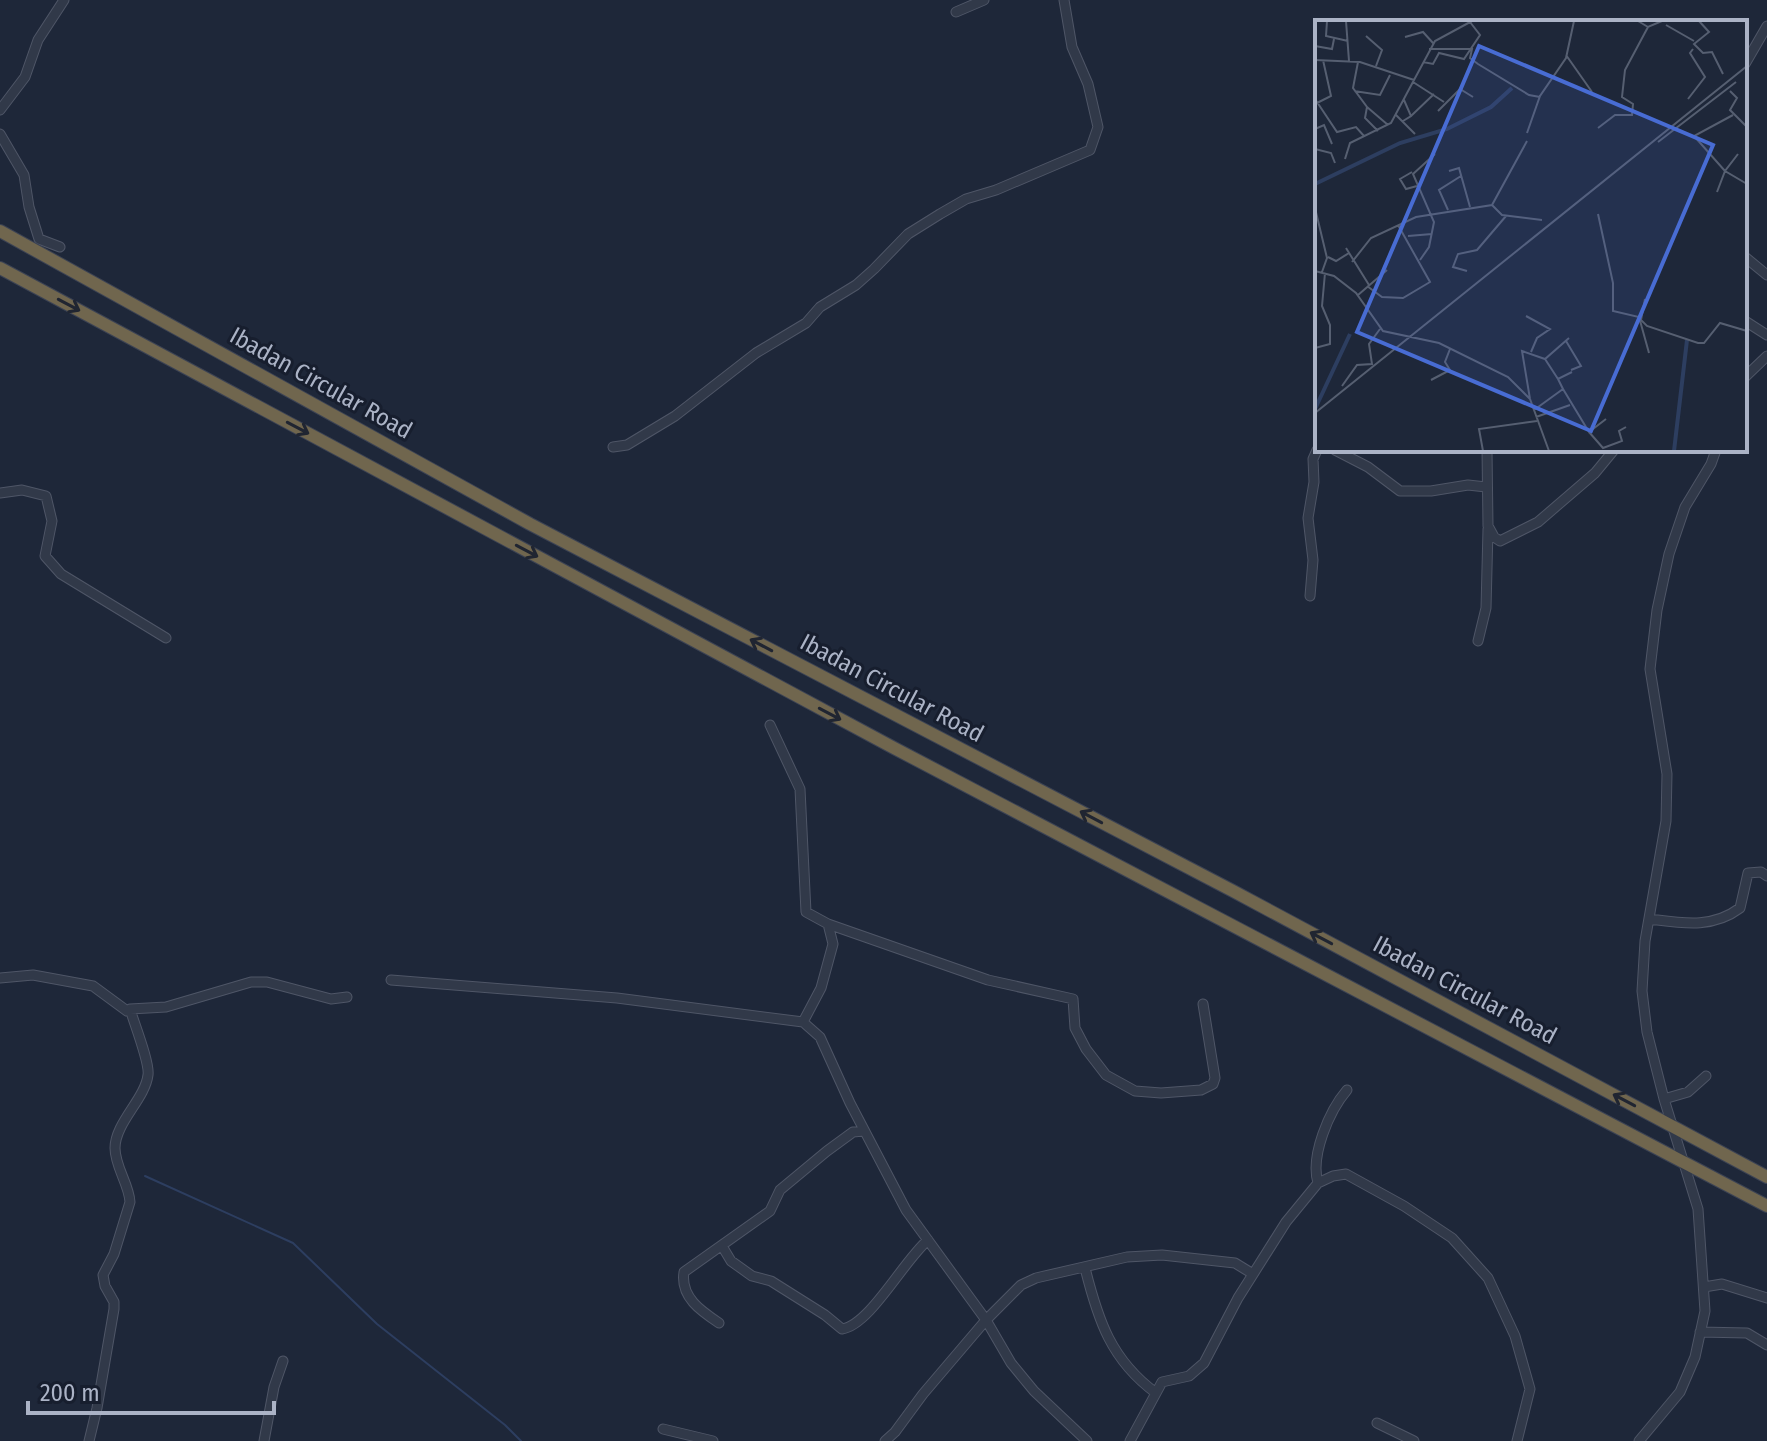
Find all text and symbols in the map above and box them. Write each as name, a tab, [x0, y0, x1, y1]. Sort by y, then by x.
inset map	[1315, 20, 1747, 452]
one-way arrow	[56, 297, 80, 313]
street label: Ibadan Circular Road	[225, 321, 417, 445]
one-way arrow	[285, 421, 309, 436]
one-way arrow	[514, 544, 538, 559]
street label: Ibadan Circular Road	[795, 628, 989, 748]
one-way arrow	[750, 636, 773, 652]
one-way arrow	[817, 707, 841, 722]
one-way arrow	[1079, 808, 1103, 824]
one-way arrow	[1310, 930, 1333, 946]
street label: Ibadan Circular Road	[1368, 930, 1562, 1050]
one-way arrow	[1613, 1092, 1637, 1108]
scale bar	[28, 1365, 274, 1415]
text: 200 m	[40, 1379, 100, 1407]

